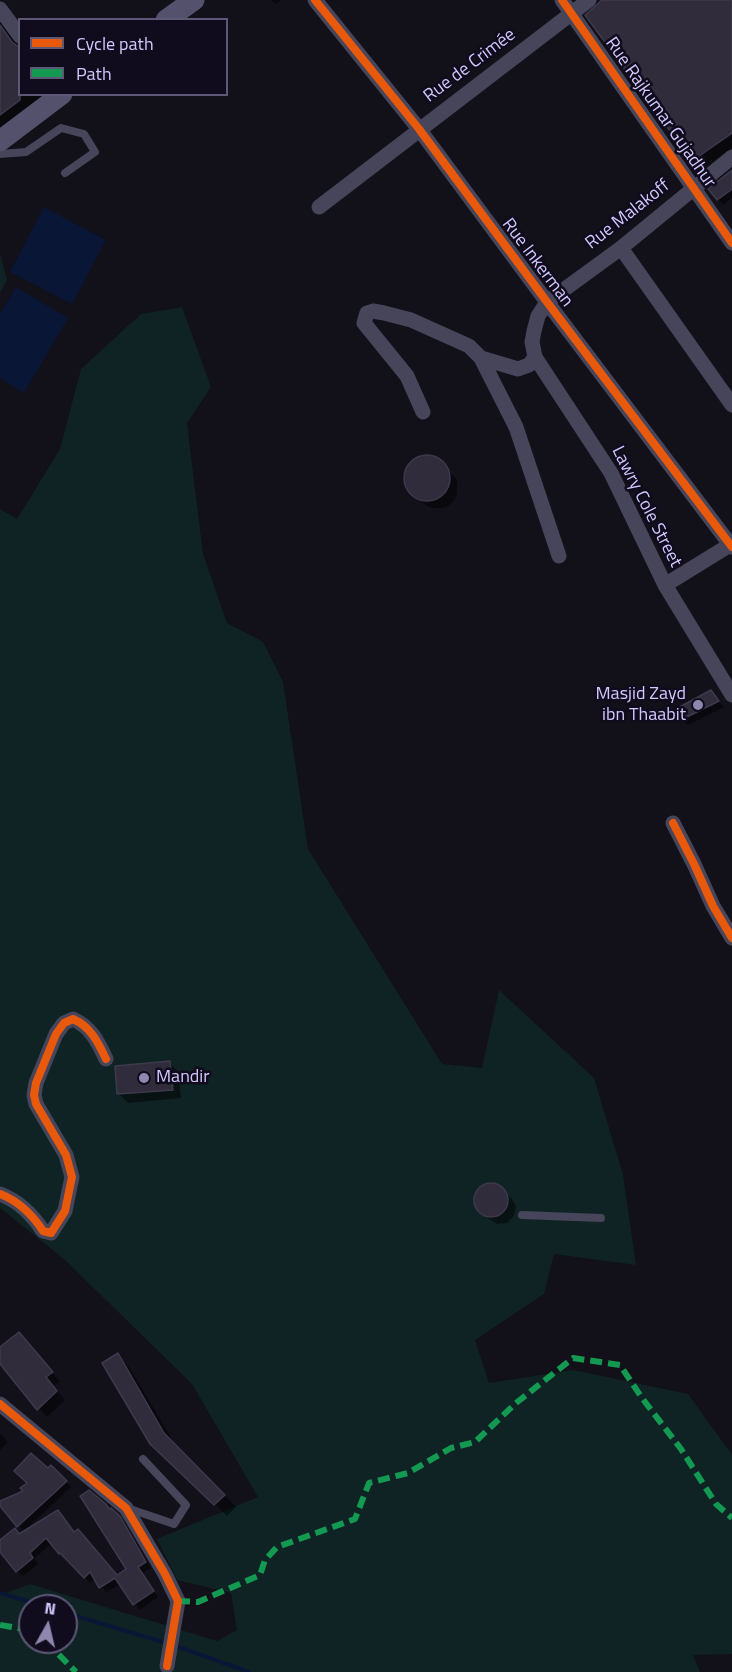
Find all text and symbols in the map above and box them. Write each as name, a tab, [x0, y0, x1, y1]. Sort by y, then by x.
legend	[18, 18, 228, 96]
street label: Rue de Crimée	[420, 24, 520, 108]
text: Cycle path	[76, 30, 154, 57]
street label: Rue Rajkumar Gujadhur	[600, 34, 720, 192]
text: Path	[76, 60, 112, 87]
street label: Rue Malakoff	[582, 175, 674, 255]
street label: Rue Inkerman	[497, 215, 577, 311]
street label: Lawry Cole Street	[606, 443, 686, 571]
place label: Masjid Zayd ibn Thaabit	[595, 684, 686, 726]
marker: Masjid Zayd ibn Thaabit	[691, 698, 705, 712]
place label: Mandir	[156, 1067, 209, 1089]
marker: Mandir	[137, 1071, 151, 1085]
north arrow	[18, 1594, 78, 1654]
text: N	[43, 1596, 57, 1621]

